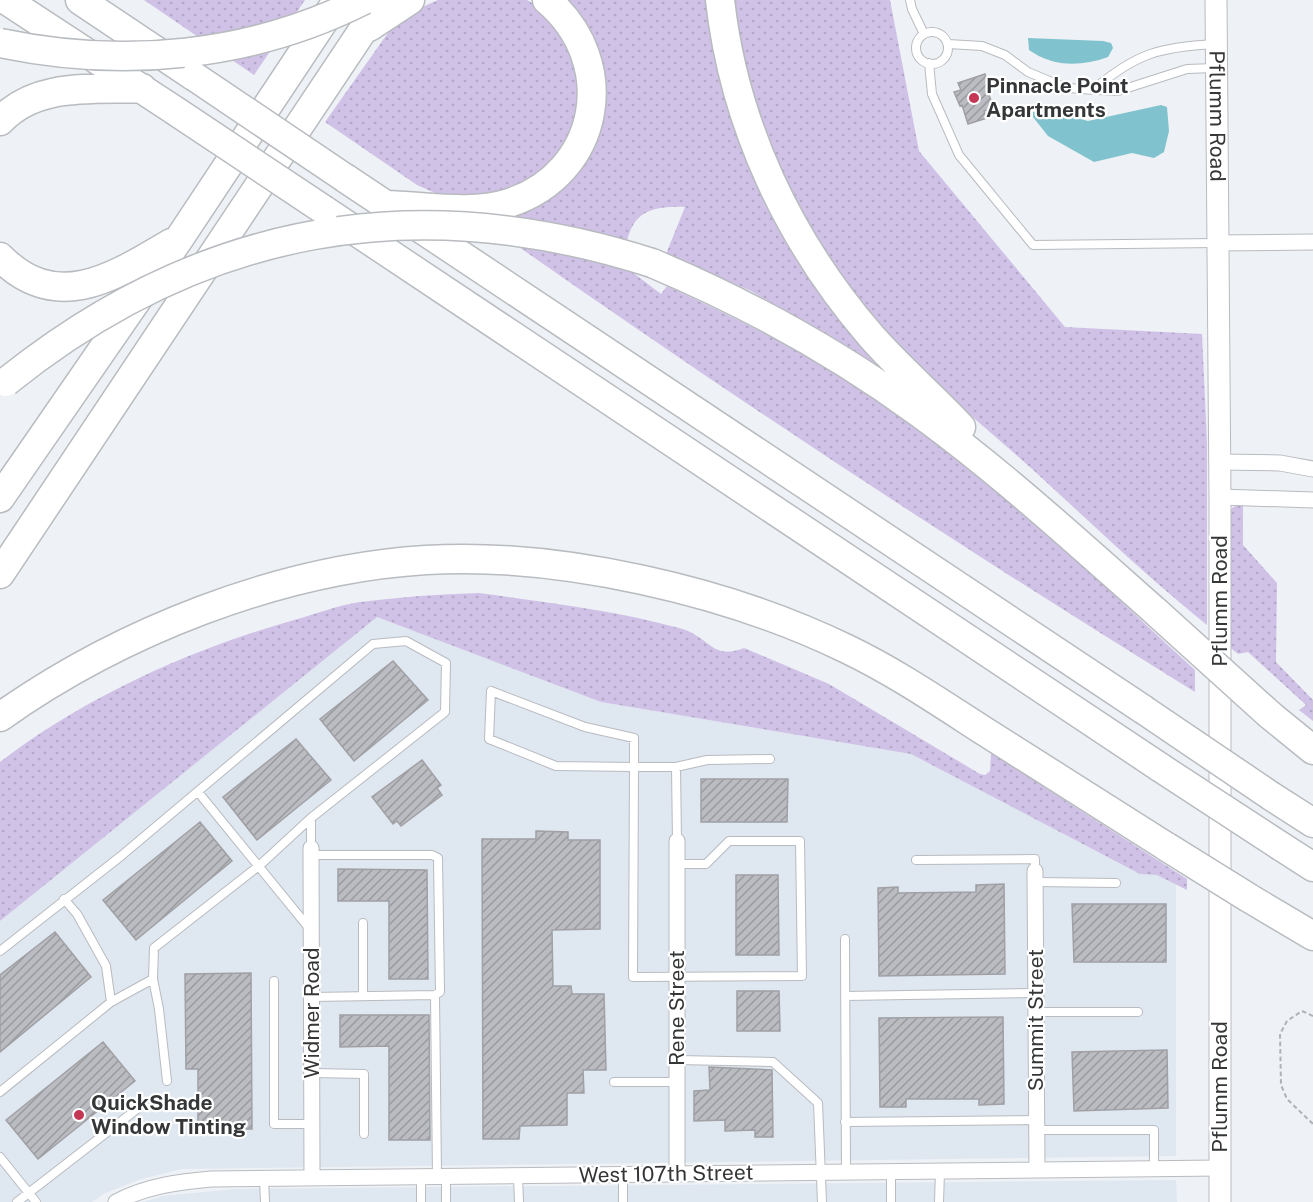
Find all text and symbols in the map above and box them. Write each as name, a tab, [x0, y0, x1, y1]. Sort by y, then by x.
street label: Pflumm Road	[1204, 50, 1230, 182]
place label: Pinnacle Point Apartments	[986, 73, 1129, 122]
marker: Pinnacle Point Apartments	[967, 91, 981, 105]
street label: Pflumm Road	[1207, 535, 1232, 667]
street label: Widmer Road	[299, 948, 324, 1079]
street label: Summit Street	[1023, 949, 1048, 1091]
street label: Rene Street	[664, 950, 689, 1066]
street label: Pflumm Road	[1207, 1021, 1232, 1153]
place label: QuickShade Window Tinting	[91, 1090, 246, 1139]
marker: QuickShade Window Tinting	[72, 1108, 86, 1122]
street label: West 107th Street	[578, 1159, 754, 1188]

